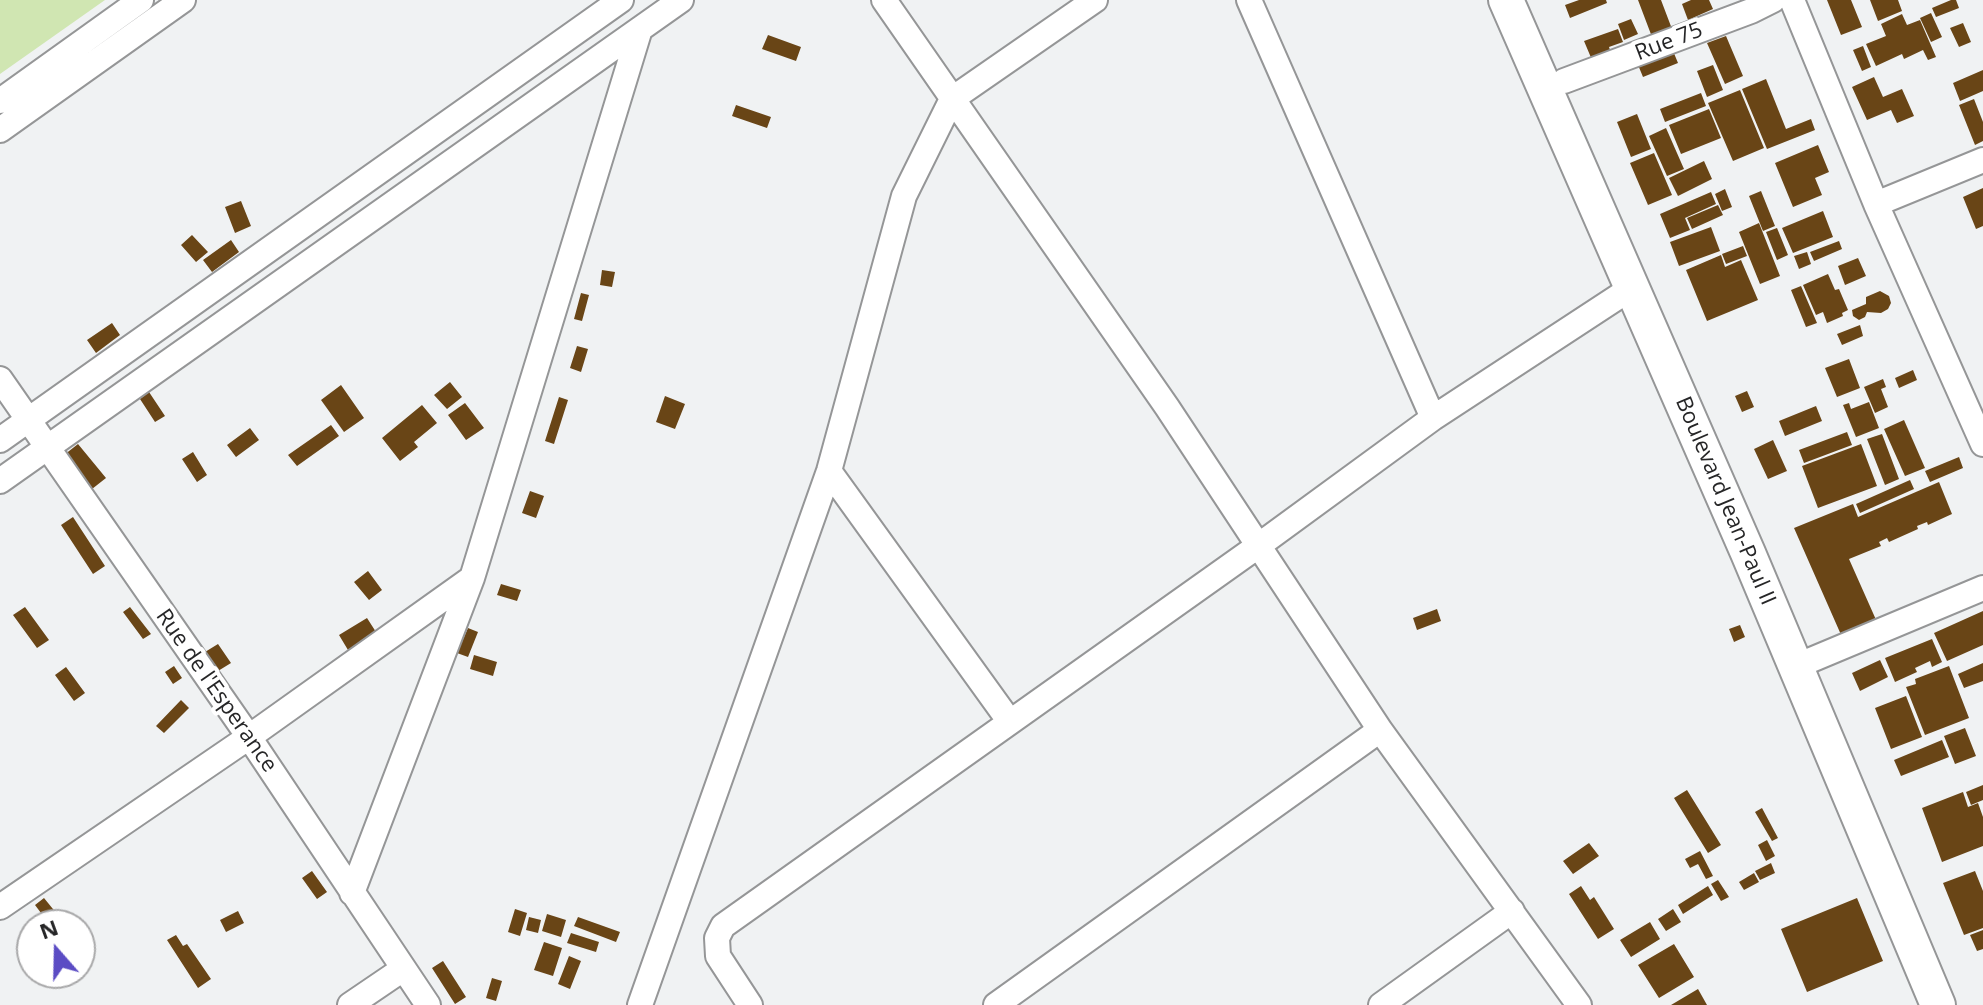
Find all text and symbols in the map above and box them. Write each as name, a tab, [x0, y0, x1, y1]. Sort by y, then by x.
street label: Rue 75	[1631, 17, 1707, 67]
street label: Boulevard Jean-Paul II	[1669, 393, 1781, 609]
street label: Rue de l'Esperance	[150, 604, 282, 778]
north arrow	[16, 909, 96, 989]
text: N	[35, 911, 62, 945]

